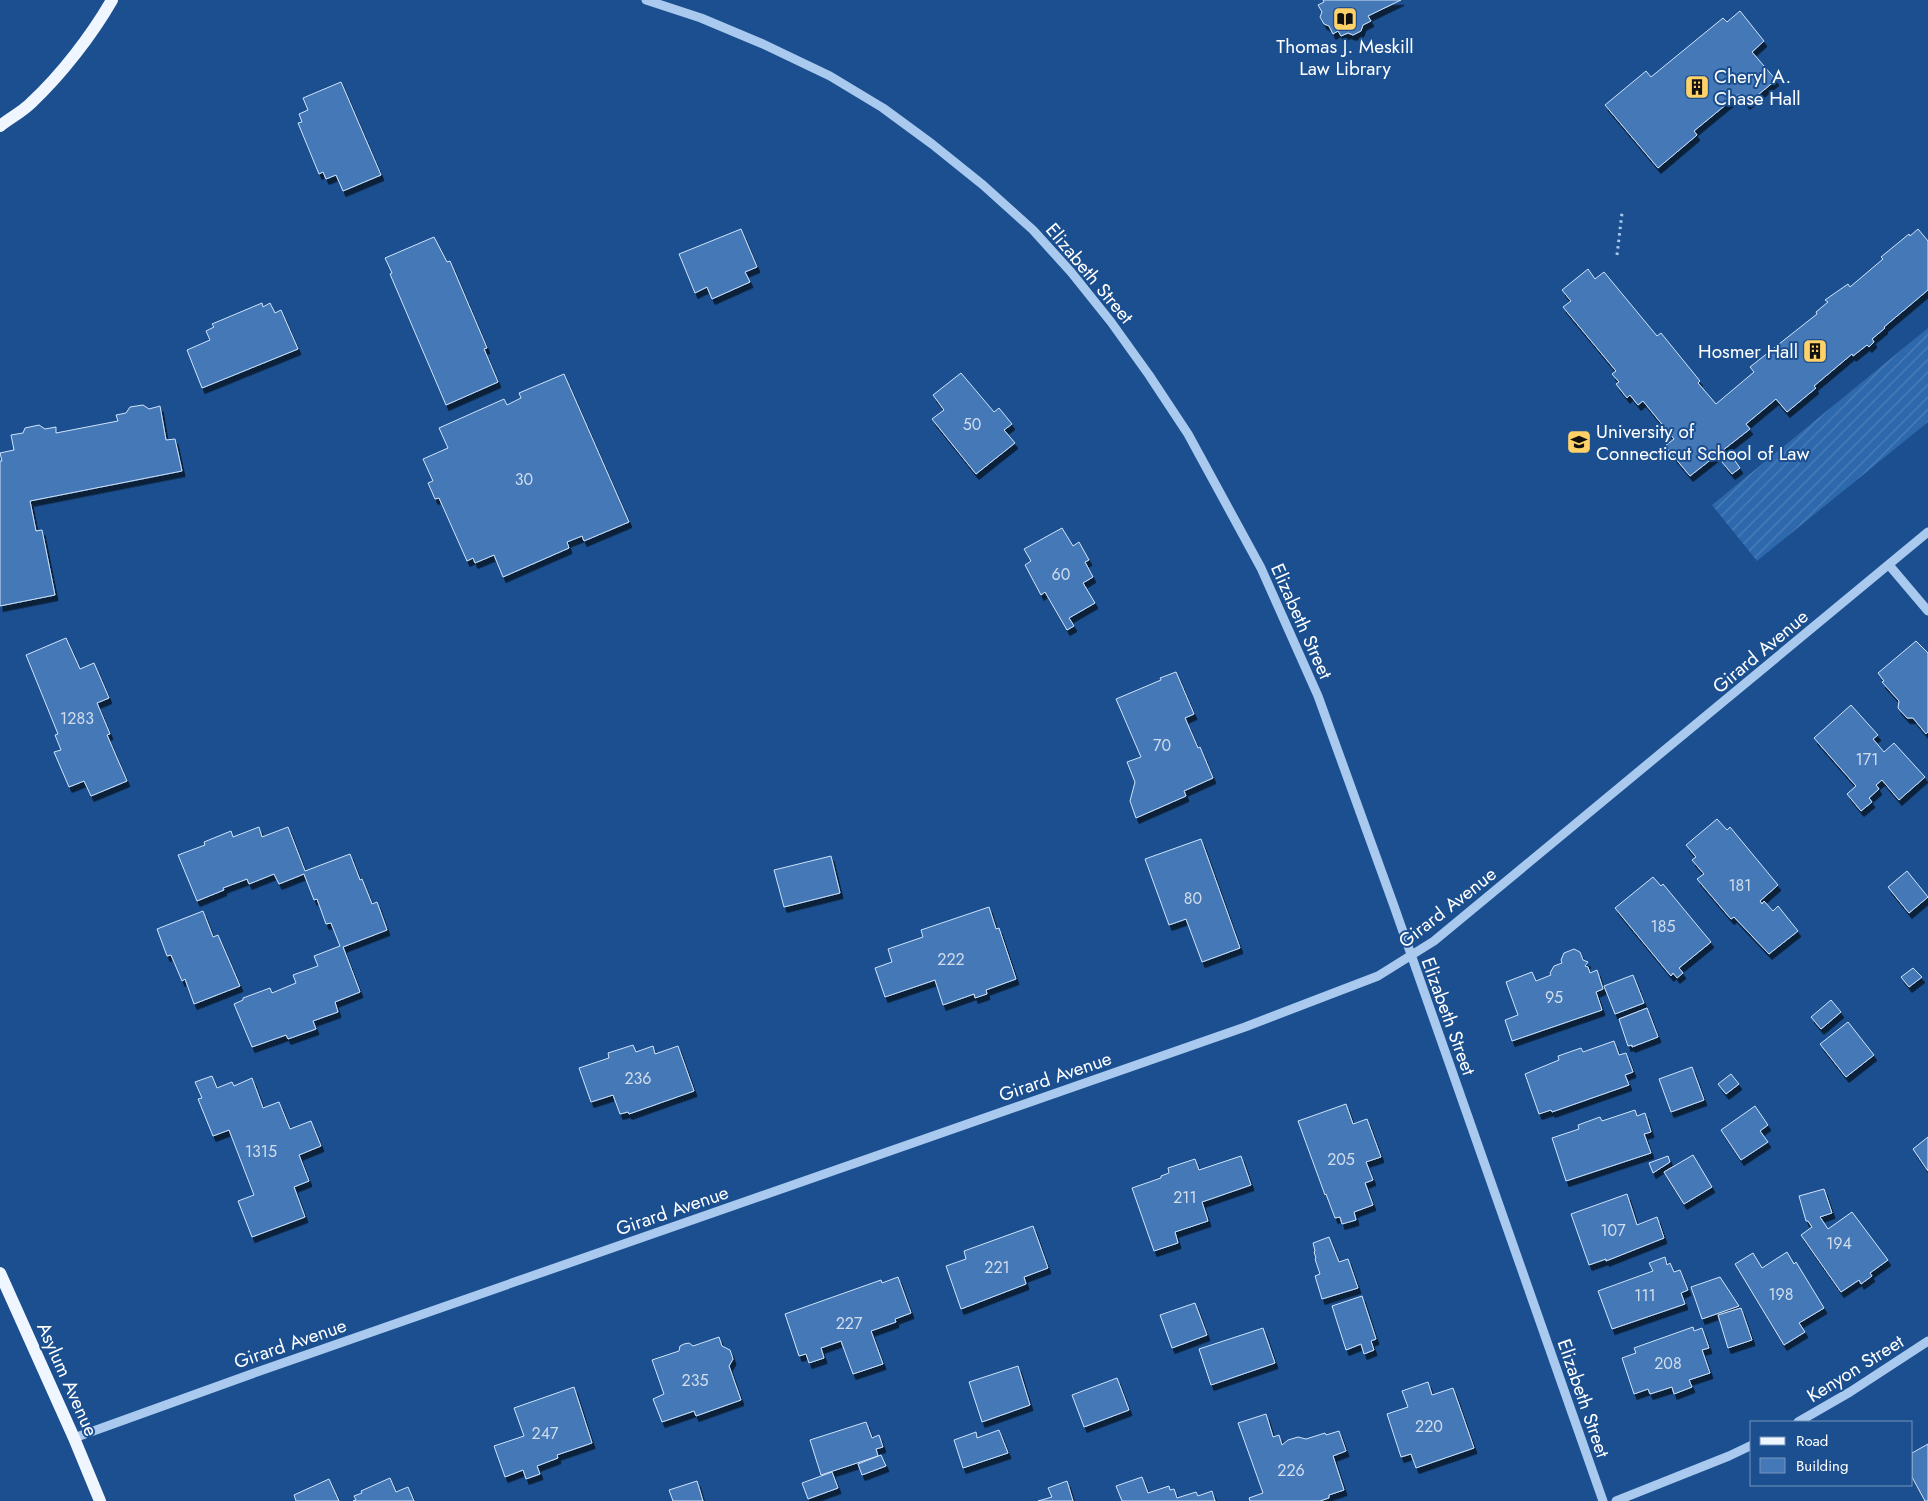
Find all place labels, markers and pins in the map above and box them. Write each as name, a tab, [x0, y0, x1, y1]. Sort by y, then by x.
library icon: Thomas J. Meskill Law Library	[1332, 6, 1358, 32]
place label: Thomas J. Meskill Law Library	[1276, 33, 1414, 82]
place label: Cheryl A. Chase Hall	[1714, 63, 1801, 112]
building icon: Cheryl A. Chase Hall	[1684, 74, 1710, 100]
place label: Hosmer Hall	[1698, 338, 1798, 365]
building icon: Hosmer Hall	[1802, 338, 1828, 364]
place label: University of Connecticut School of Law	[1596, 418, 1809, 467]
school or university icon: University of Connecticut School of Law	[1566, 429, 1592, 455]

